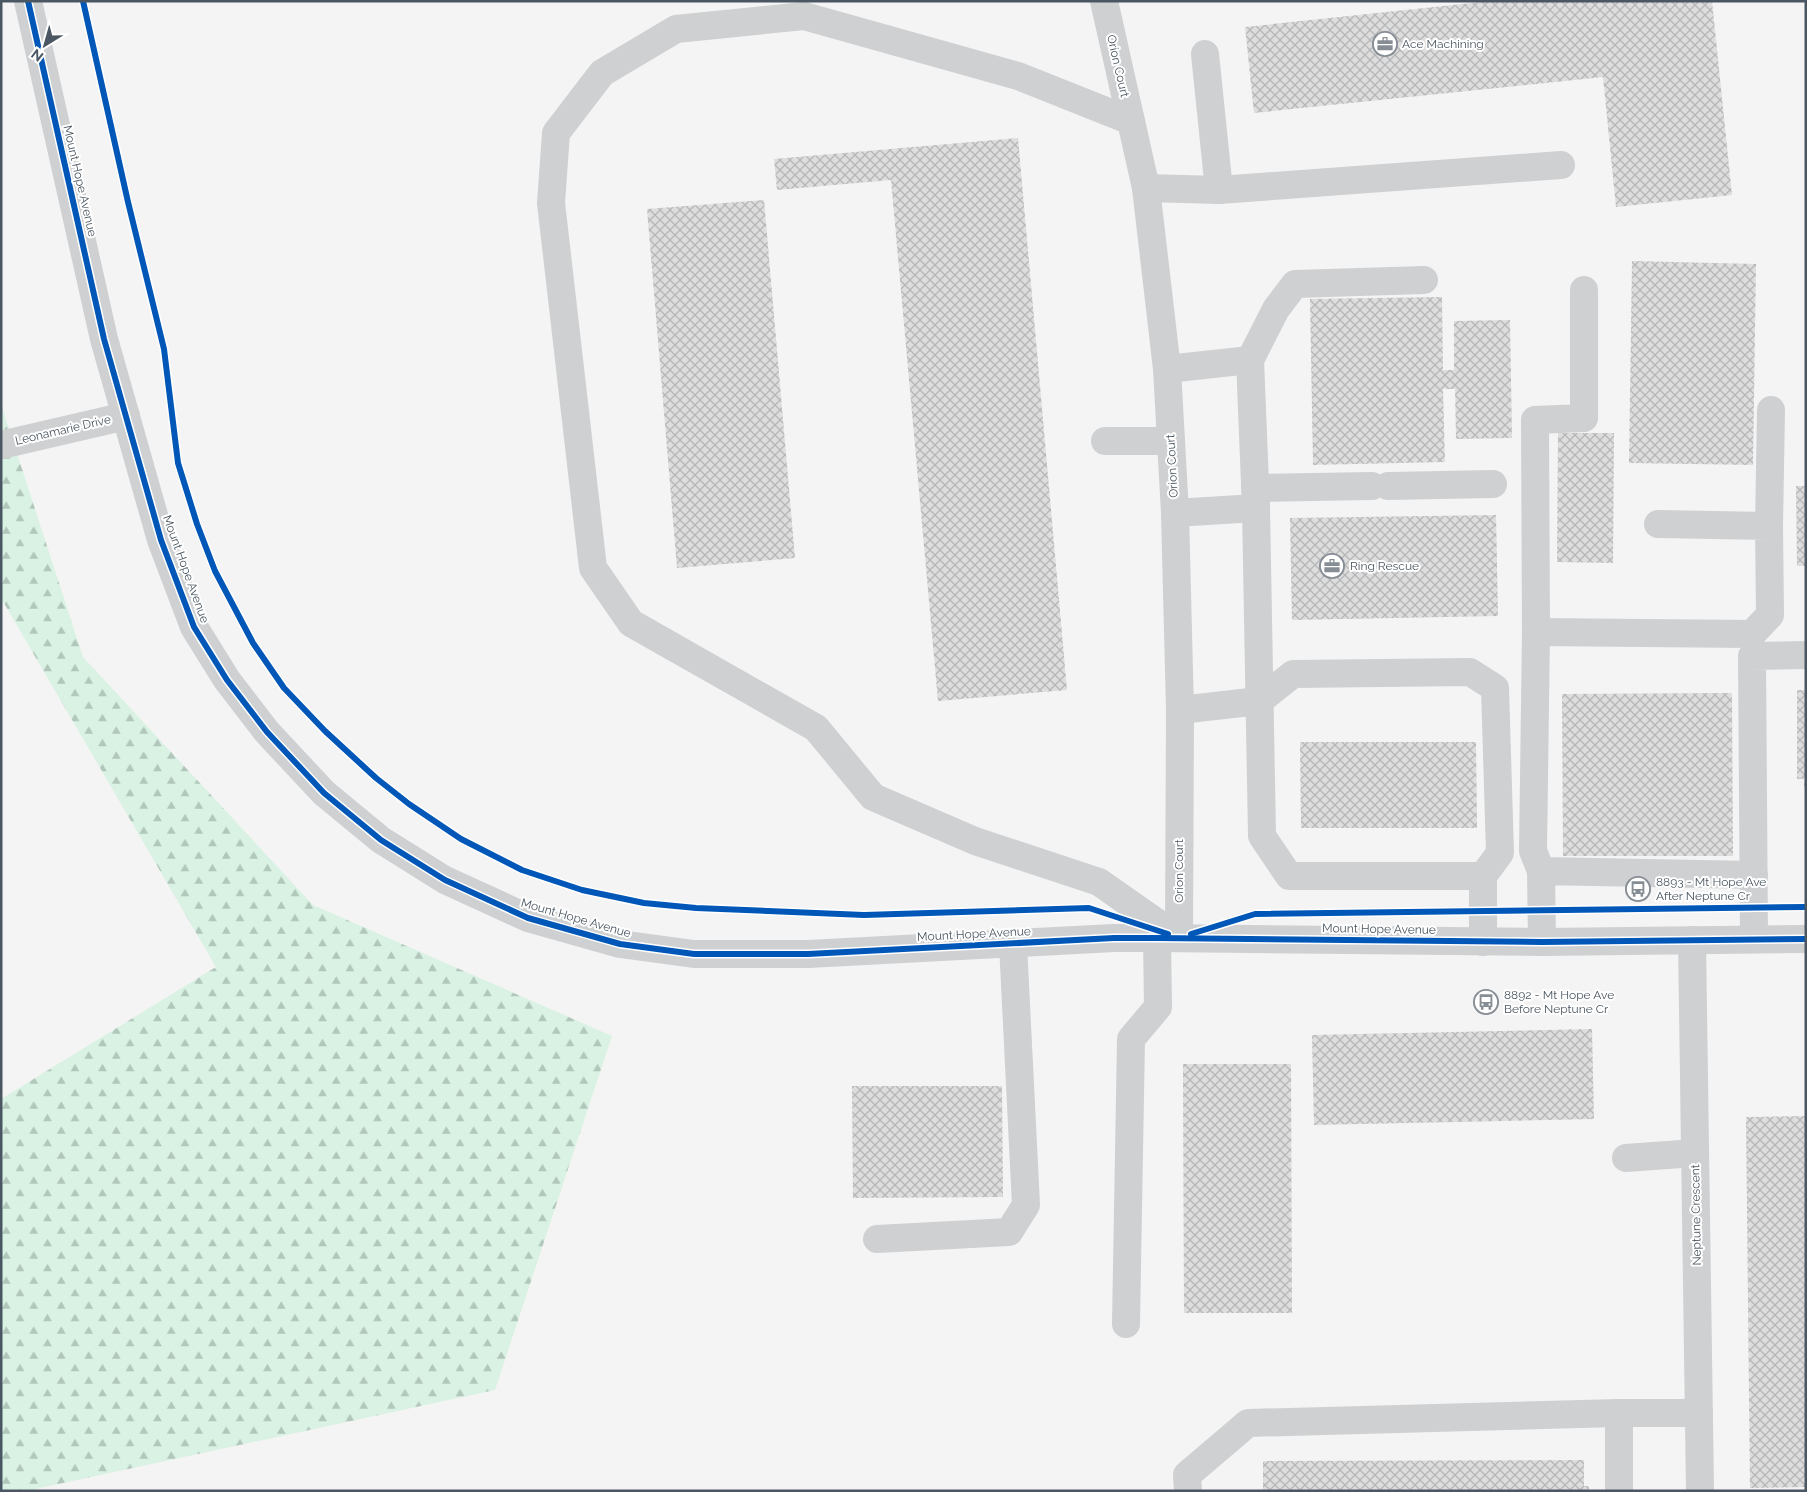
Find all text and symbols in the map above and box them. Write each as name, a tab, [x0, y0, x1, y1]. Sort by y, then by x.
north arrow	[20, 20, 70, 70]
office icon: Ace Machining	[1372, 31, 1398, 57]
street label: Orion Court	[1104, 33, 1132, 99]
place label: Ace Machining	[1402, 37, 1484, 51]
text: N	[28, 46, 46, 65]
street label: Mount Hope Avenue	[60, 124, 100, 238]
street label: Leonamarie Drive	[14, 412, 112, 448]
street label: Orion Court	[1163, 434, 1181, 498]
street label: Mount Hope Avenue	[160, 513, 212, 625]
office icon: Ring Rescue	[1319, 553, 1345, 579]
place label: Ring Rescue	[1350, 559, 1419, 573]
street label: Orion Court	[1172, 839, 1186, 903]
place label: 8893 - Mt Hope Ave After Neptune Cr	[1656, 875, 1766, 903]
bus stop icon: 8893 - Mt Hope Ave After Neptune Cr	[1625, 876, 1651, 902]
street label: Mount Hope Avenue	[519, 896, 633, 940]
street label: Mount Hope Avenue	[1322, 921, 1436, 937]
street label: Mount Hope Avenue	[917, 924, 1031, 944]
place label: 8892 - Mt Hope Ave Before Neptune Cr	[1504, 988, 1614, 1016]
bus stop icon: 8892 - Mt Hope Ave Before Neptune Cr	[1473, 989, 1499, 1015]
street label: Neptune Crescent	[1688, 1164, 1704, 1266]

